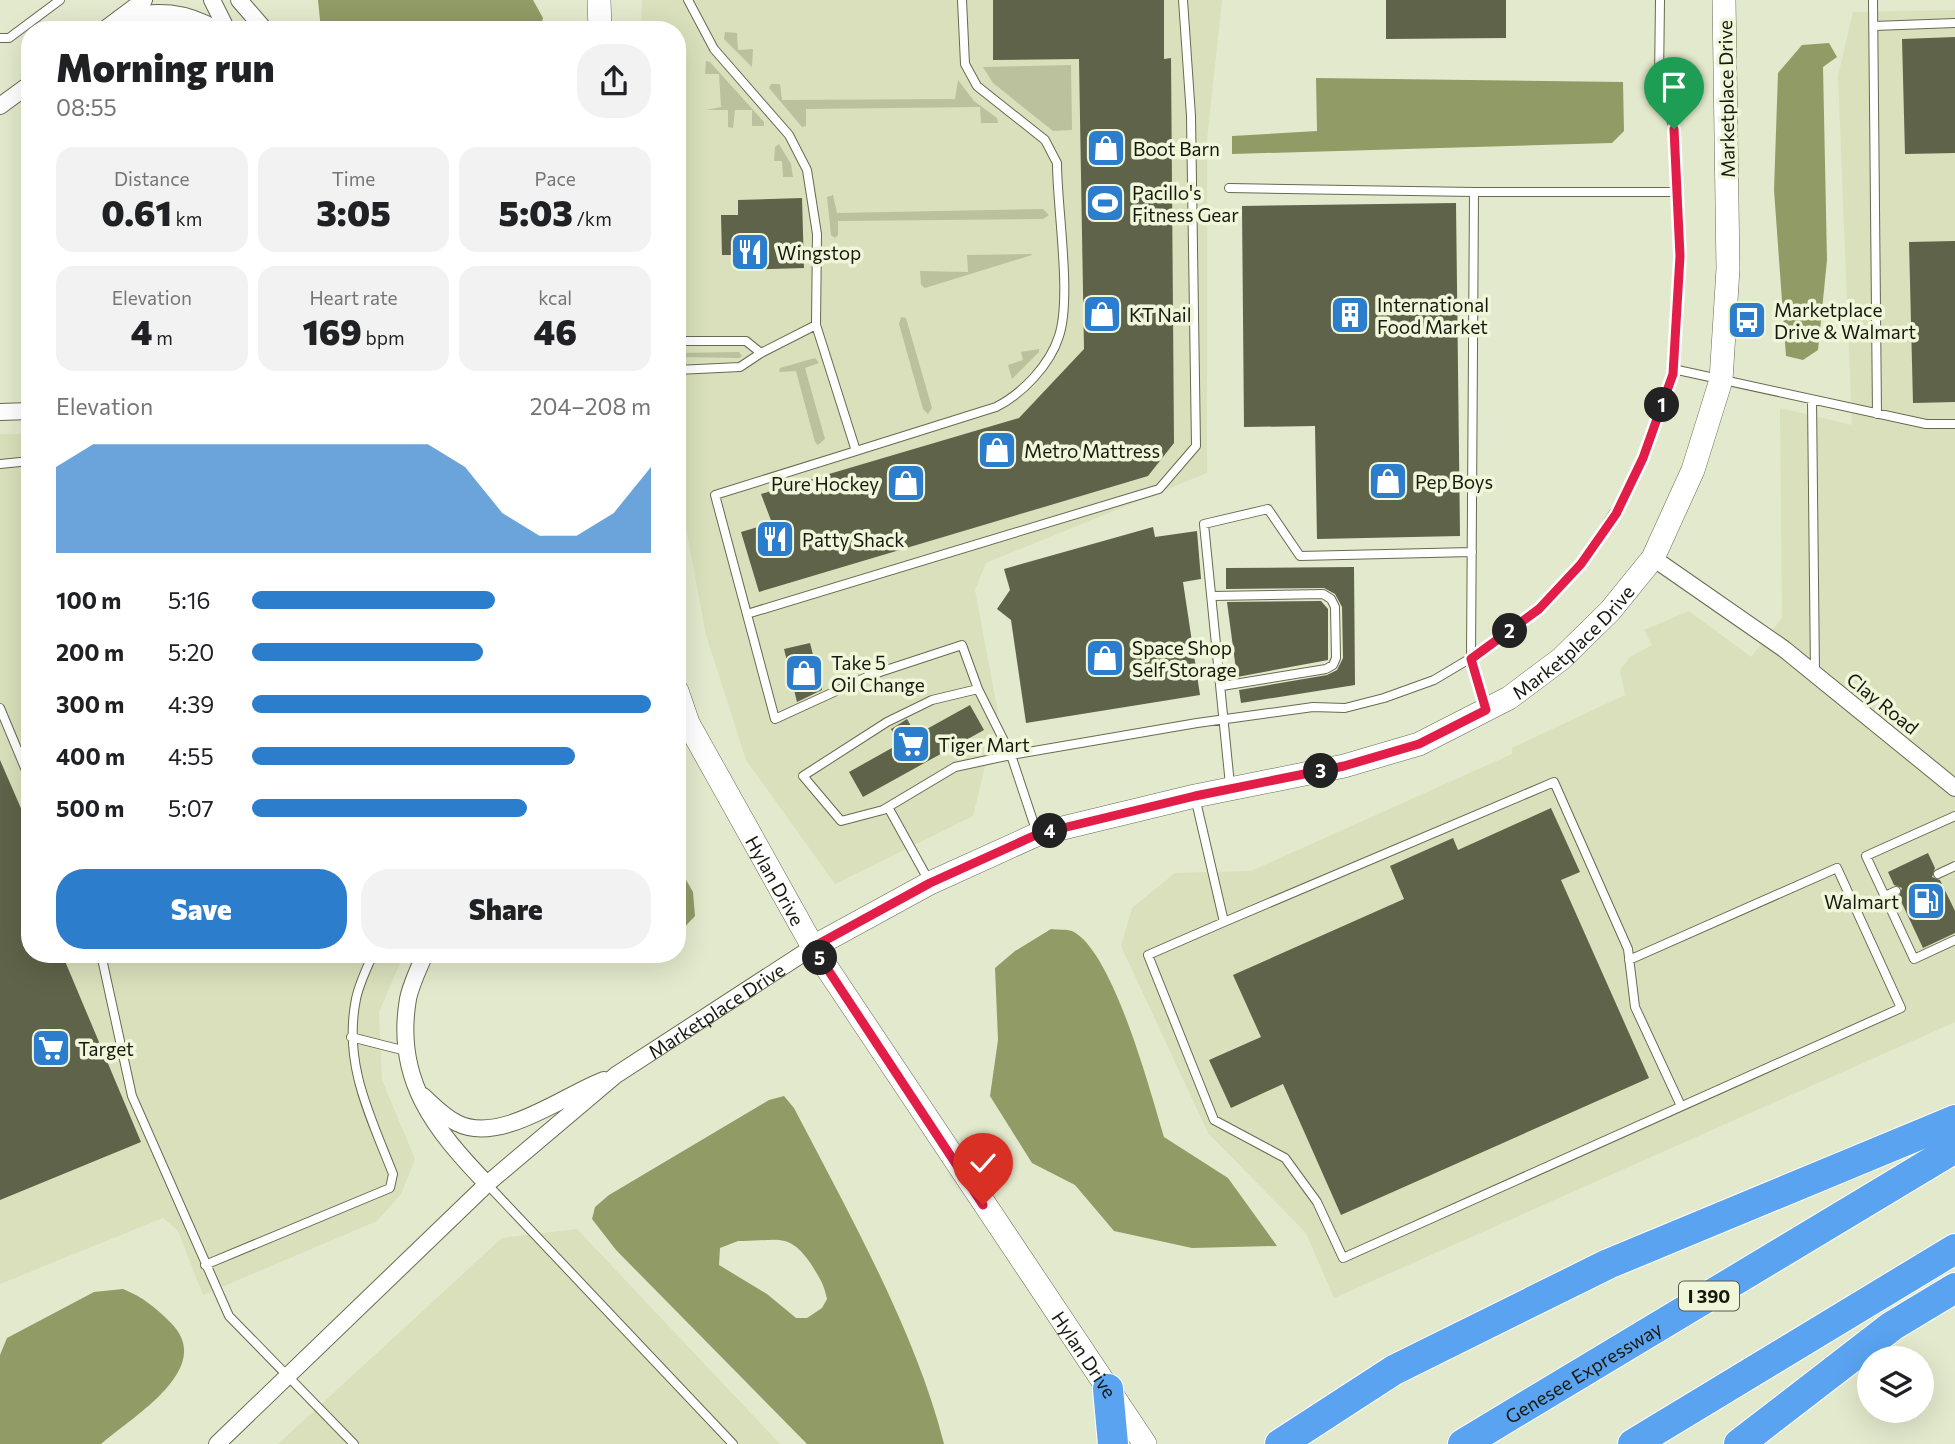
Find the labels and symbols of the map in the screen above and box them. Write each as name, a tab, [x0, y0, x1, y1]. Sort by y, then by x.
street label: Marketplace Drive	[1713, 20, 1739, 178]
pin	[1644, 57, 1704, 129]
shop icon: Boot Barn	[1085, 127, 1127, 169]
place label: Boot Barn	[1133, 137, 1220, 160]
place label: Pacillo's Fitness Gear	[1132, 181, 1239, 226]
sports icon: Pacillo's Fitness Gear	[1084, 182, 1126, 224]
restaurant icon: Wingstop	[729, 231, 771, 273]
place label: Wingstop	[777, 241, 861, 264]
shop icon: KT Nail	[1081, 293, 1123, 335]
place label: International Food Market	[1377, 293, 1489, 338]
building icon: International Food Market	[1329, 294, 1371, 336]
place label: Marketplace Drive & Walmart	[1774, 298, 1916, 343]
bus stop icon: Marketplace Drive & Walmart	[1726, 299, 1768, 341]
place label: KT Nail	[1129, 303, 1192, 326]
pin: 1	[1644, 388, 1680, 422]
shop icon: Metro Mattress	[976, 429, 1018, 471]
place label: Metro Mattress	[1024, 439, 1160, 462]
shop icon: Pep Boys	[1367, 460, 1409, 502]
shop icon: Pure Hockey	[885, 462, 927, 504]
place label: Pep Boys	[1415, 470, 1493, 493]
place label: Pure Hockey	[771, 472, 879, 495]
restaurant icon: Patty Shack	[754, 518, 796, 560]
place label: Patty Shack	[802, 528, 905, 551]
street label: Marketplace Drive	[1507, 580, 1638, 703]
pin: 2	[1492, 614, 1528, 648]
place label: Space Shop Self Storage	[1132, 636, 1237, 681]
shop icon: Space Shop Self Storage	[1084, 637, 1126, 679]
place label: Take 5 Oil Change	[831, 651, 925, 696]
shop icon: Take 5 Oil Change	[783, 652, 825, 694]
street label: Clay Road	[1843, 667, 1923, 739]
supermarket icon: Tiger Mart	[890, 723, 932, 765]
place label: Tiger Mart	[938, 733, 1030, 756]
pin: 3	[1304, 754, 1338, 788]
pin: 4	[1032, 814, 1068, 848]
street label: Hylan Drive	[742, 831, 810, 929]
fuel station icon: Walmart	[1905, 880, 1947, 922]
place label: Walmart	[1824, 890, 1899, 913]
pin: 5	[802, 940, 838, 976]
street label: Marketplace Drive	[643, 957, 789, 1063]
supermarket icon: Target	[30, 1027, 72, 1069]
place label: Target	[78, 1037, 134, 1060]
pin	[953, 1133, 1013, 1205]
road number: I 390	[1679, 1282, 1739, 1310]
street label: Hylan Drive	[1048, 1306, 1122, 1402]
street label: Genesee Expressway	[1500, 1316, 1666, 1428]

